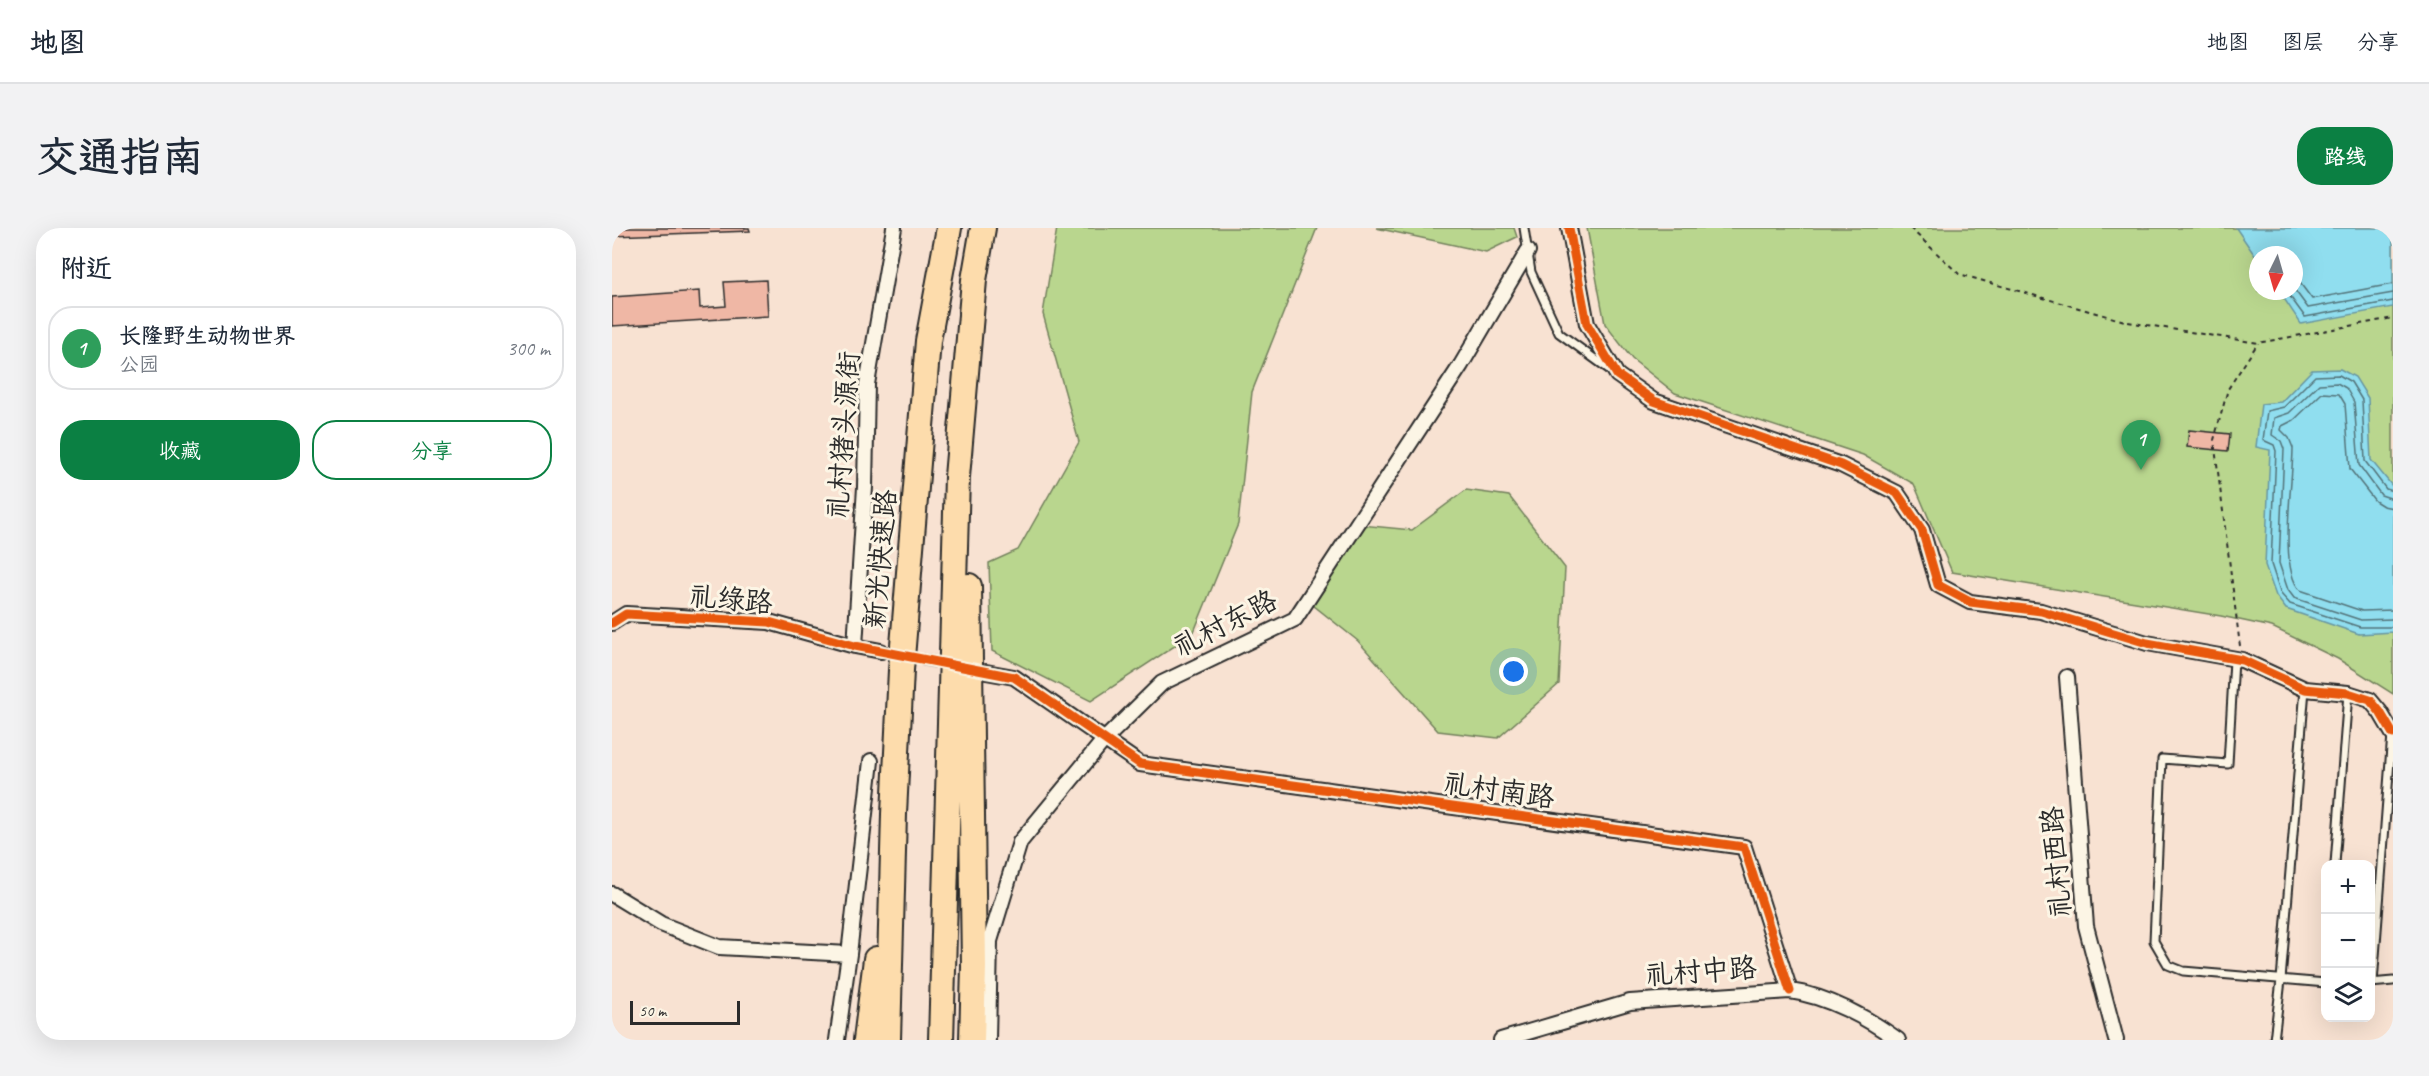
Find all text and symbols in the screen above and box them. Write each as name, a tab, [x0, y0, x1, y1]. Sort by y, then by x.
text: 地图	[30, 25, 86, 60]
text: 地图	[2207, 29, 2249, 55]
text: 图层	[2282, 29, 2324, 55]
text: 分享	[2357, 29, 2399, 55]
button: 路线	[2297, 127, 2393, 185]
text: 交通指南	[36, 131, 204, 184]
north arrow	[2249, 246, 2303, 300]
text: 附近	[60, 252, 112, 285]
text: 长隆野生动物世界	[119, 322, 295, 350]
text: 1	[77, 336, 86, 361]
text: 300 m	[507, 336, 550, 361]
street label: 礼村猪头源街	[820, 350, 866, 520]
text: 公园	[119, 352, 159, 377]
button: 收藏	[60, 420, 300, 480]
button: 分享	[312, 420, 552, 480]
pin: 1	[2122, 420, 2161, 470]
street label: 新光快速路	[856, 488, 904, 630]
street label: 礼绿路	[688, 578, 774, 620]
street label: 礼村东路	[1167, 582, 1283, 664]
your location	[1499, 657, 1528, 686]
street label: 礼村南路	[1441, 765, 1557, 815]
street label: 礼村西路	[2034, 805, 2078, 919]
map controls	[2321, 860, 2375, 1022]
button: +	[2321, 860, 2375, 914]
button: −	[2321, 914, 2375, 968]
street label: 礼村中路	[1644, 950, 1758, 992]
button: layers	[2321, 968, 2375, 1022]
scale bar	[630, 998, 740, 1026]
text: 50 m	[639, 1001, 666, 1021]

